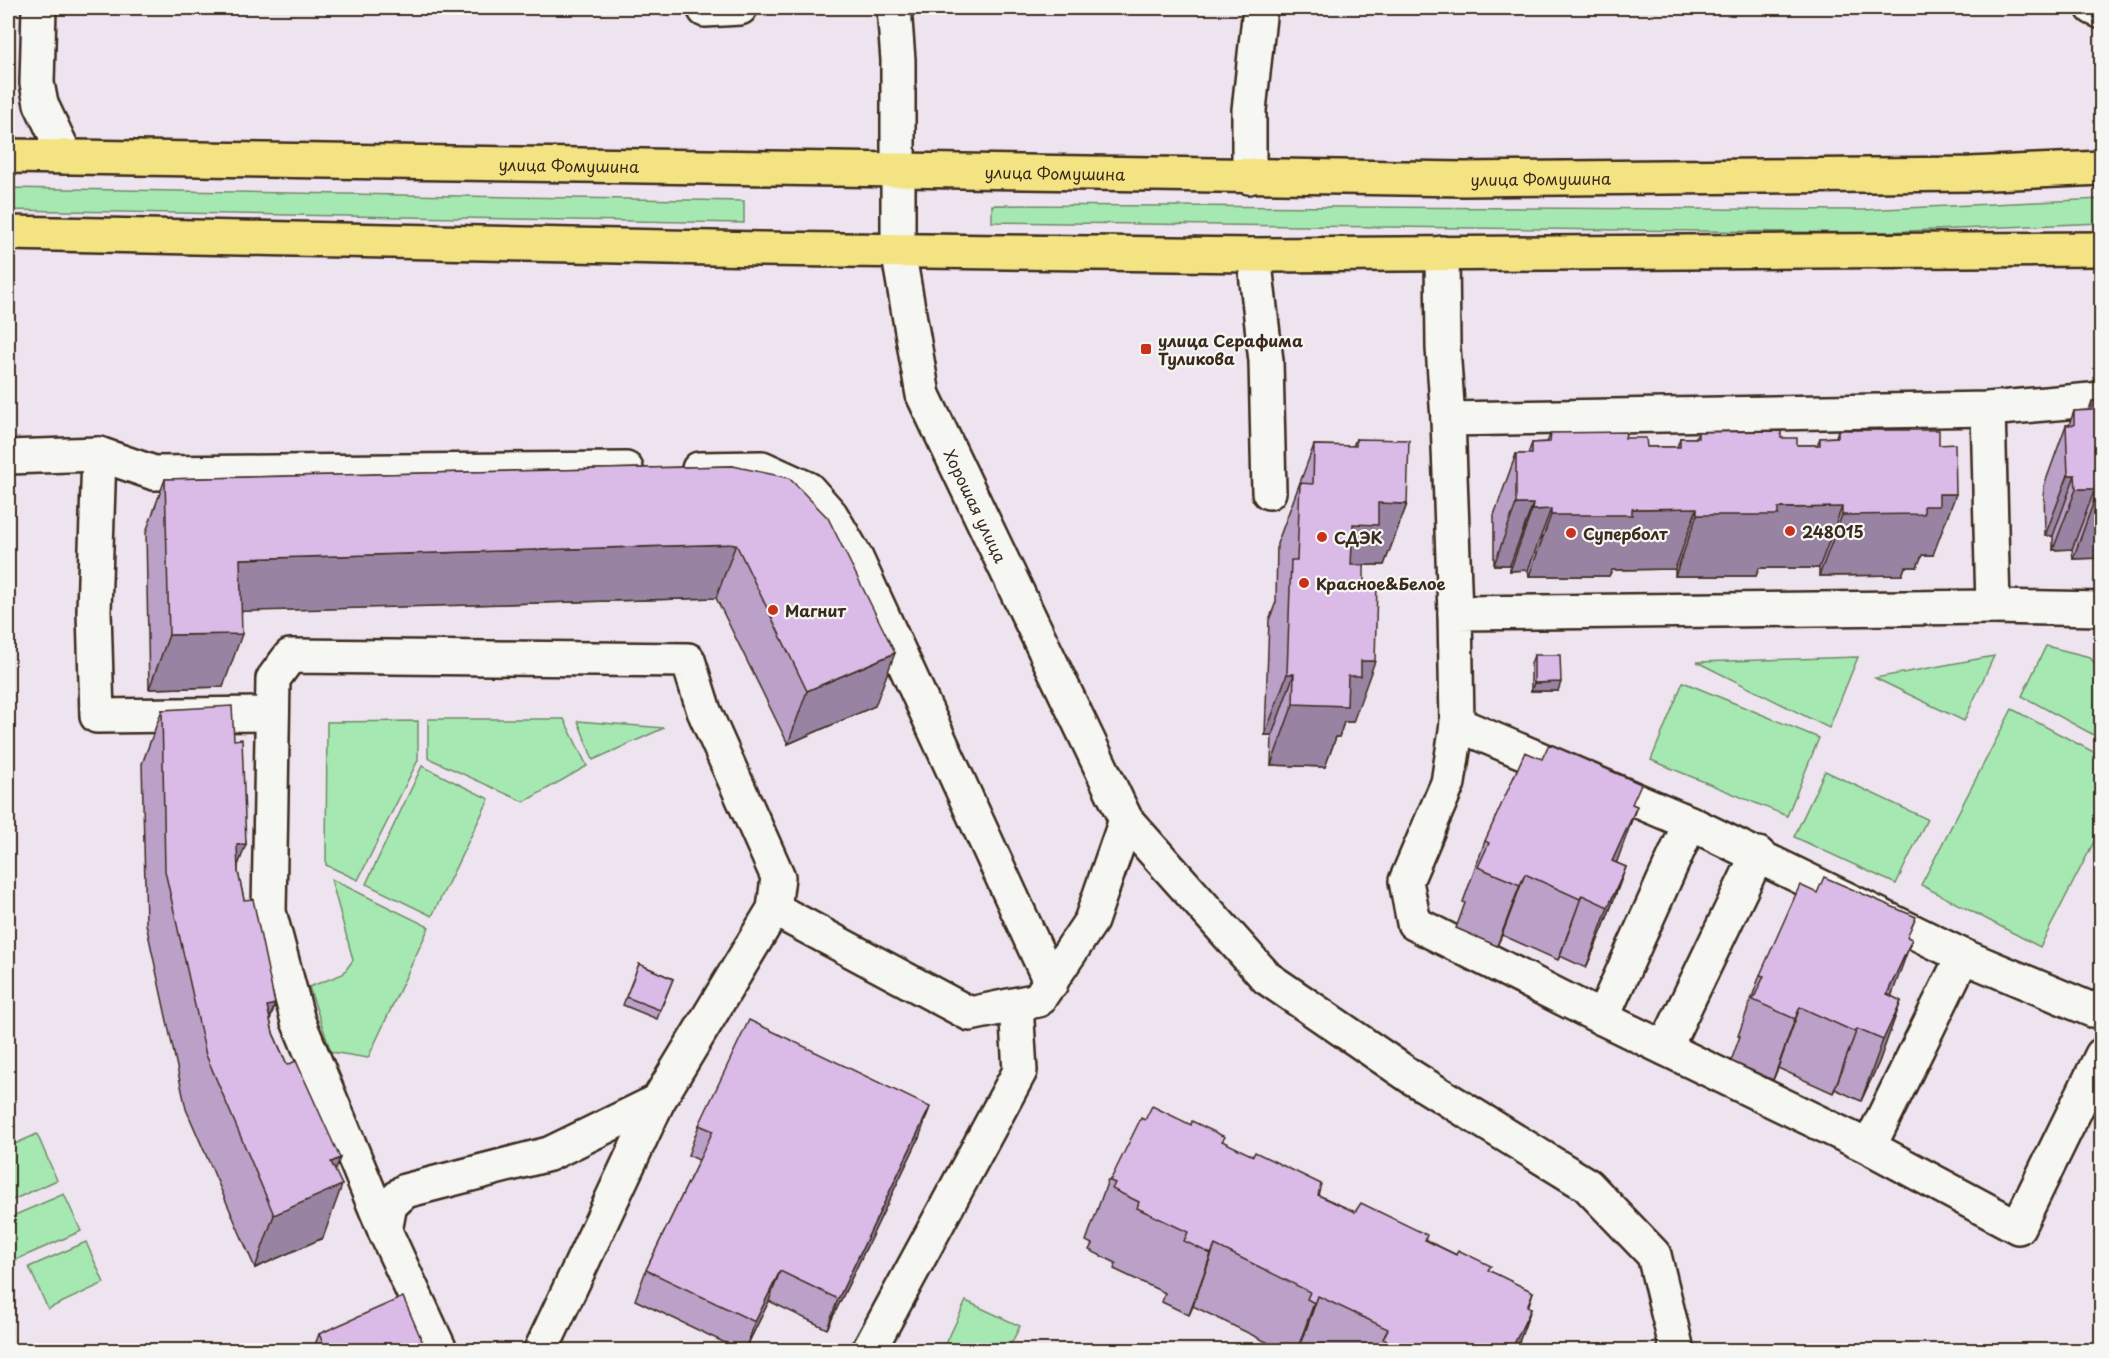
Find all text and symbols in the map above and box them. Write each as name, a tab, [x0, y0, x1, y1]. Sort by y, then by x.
street label: улица Фомушина	[498, 152, 639, 178]
street label: улица Фомушина	[984, 159, 1125, 186]
street label: улица Фомушина	[1470, 166, 1611, 191]
place label: улица Серафима Туликова	[1158, 328, 1303, 370]
marker: улица Серафима Туликова	[1139, 342, 1153, 356]
street label: Хорошая улица	[938, 445, 1013, 567]
place label: 248015	[1802, 519, 1864, 543]
place label: Суперболт	[1583, 521, 1668, 545]
marker: 248015	[1783, 524, 1797, 538]
place label: СДЭК	[1334, 525, 1382, 549]
marker: Суперболт	[1564, 526, 1578, 540]
marker: СДЭК	[1315, 530, 1329, 544]
place label: Красное&Белое	[1316, 571, 1446, 595]
marker: Красное&Белое	[1297, 576, 1311, 590]
place label: Магнит	[785, 598, 847, 622]
marker: Магнит	[766, 603, 780, 617]

